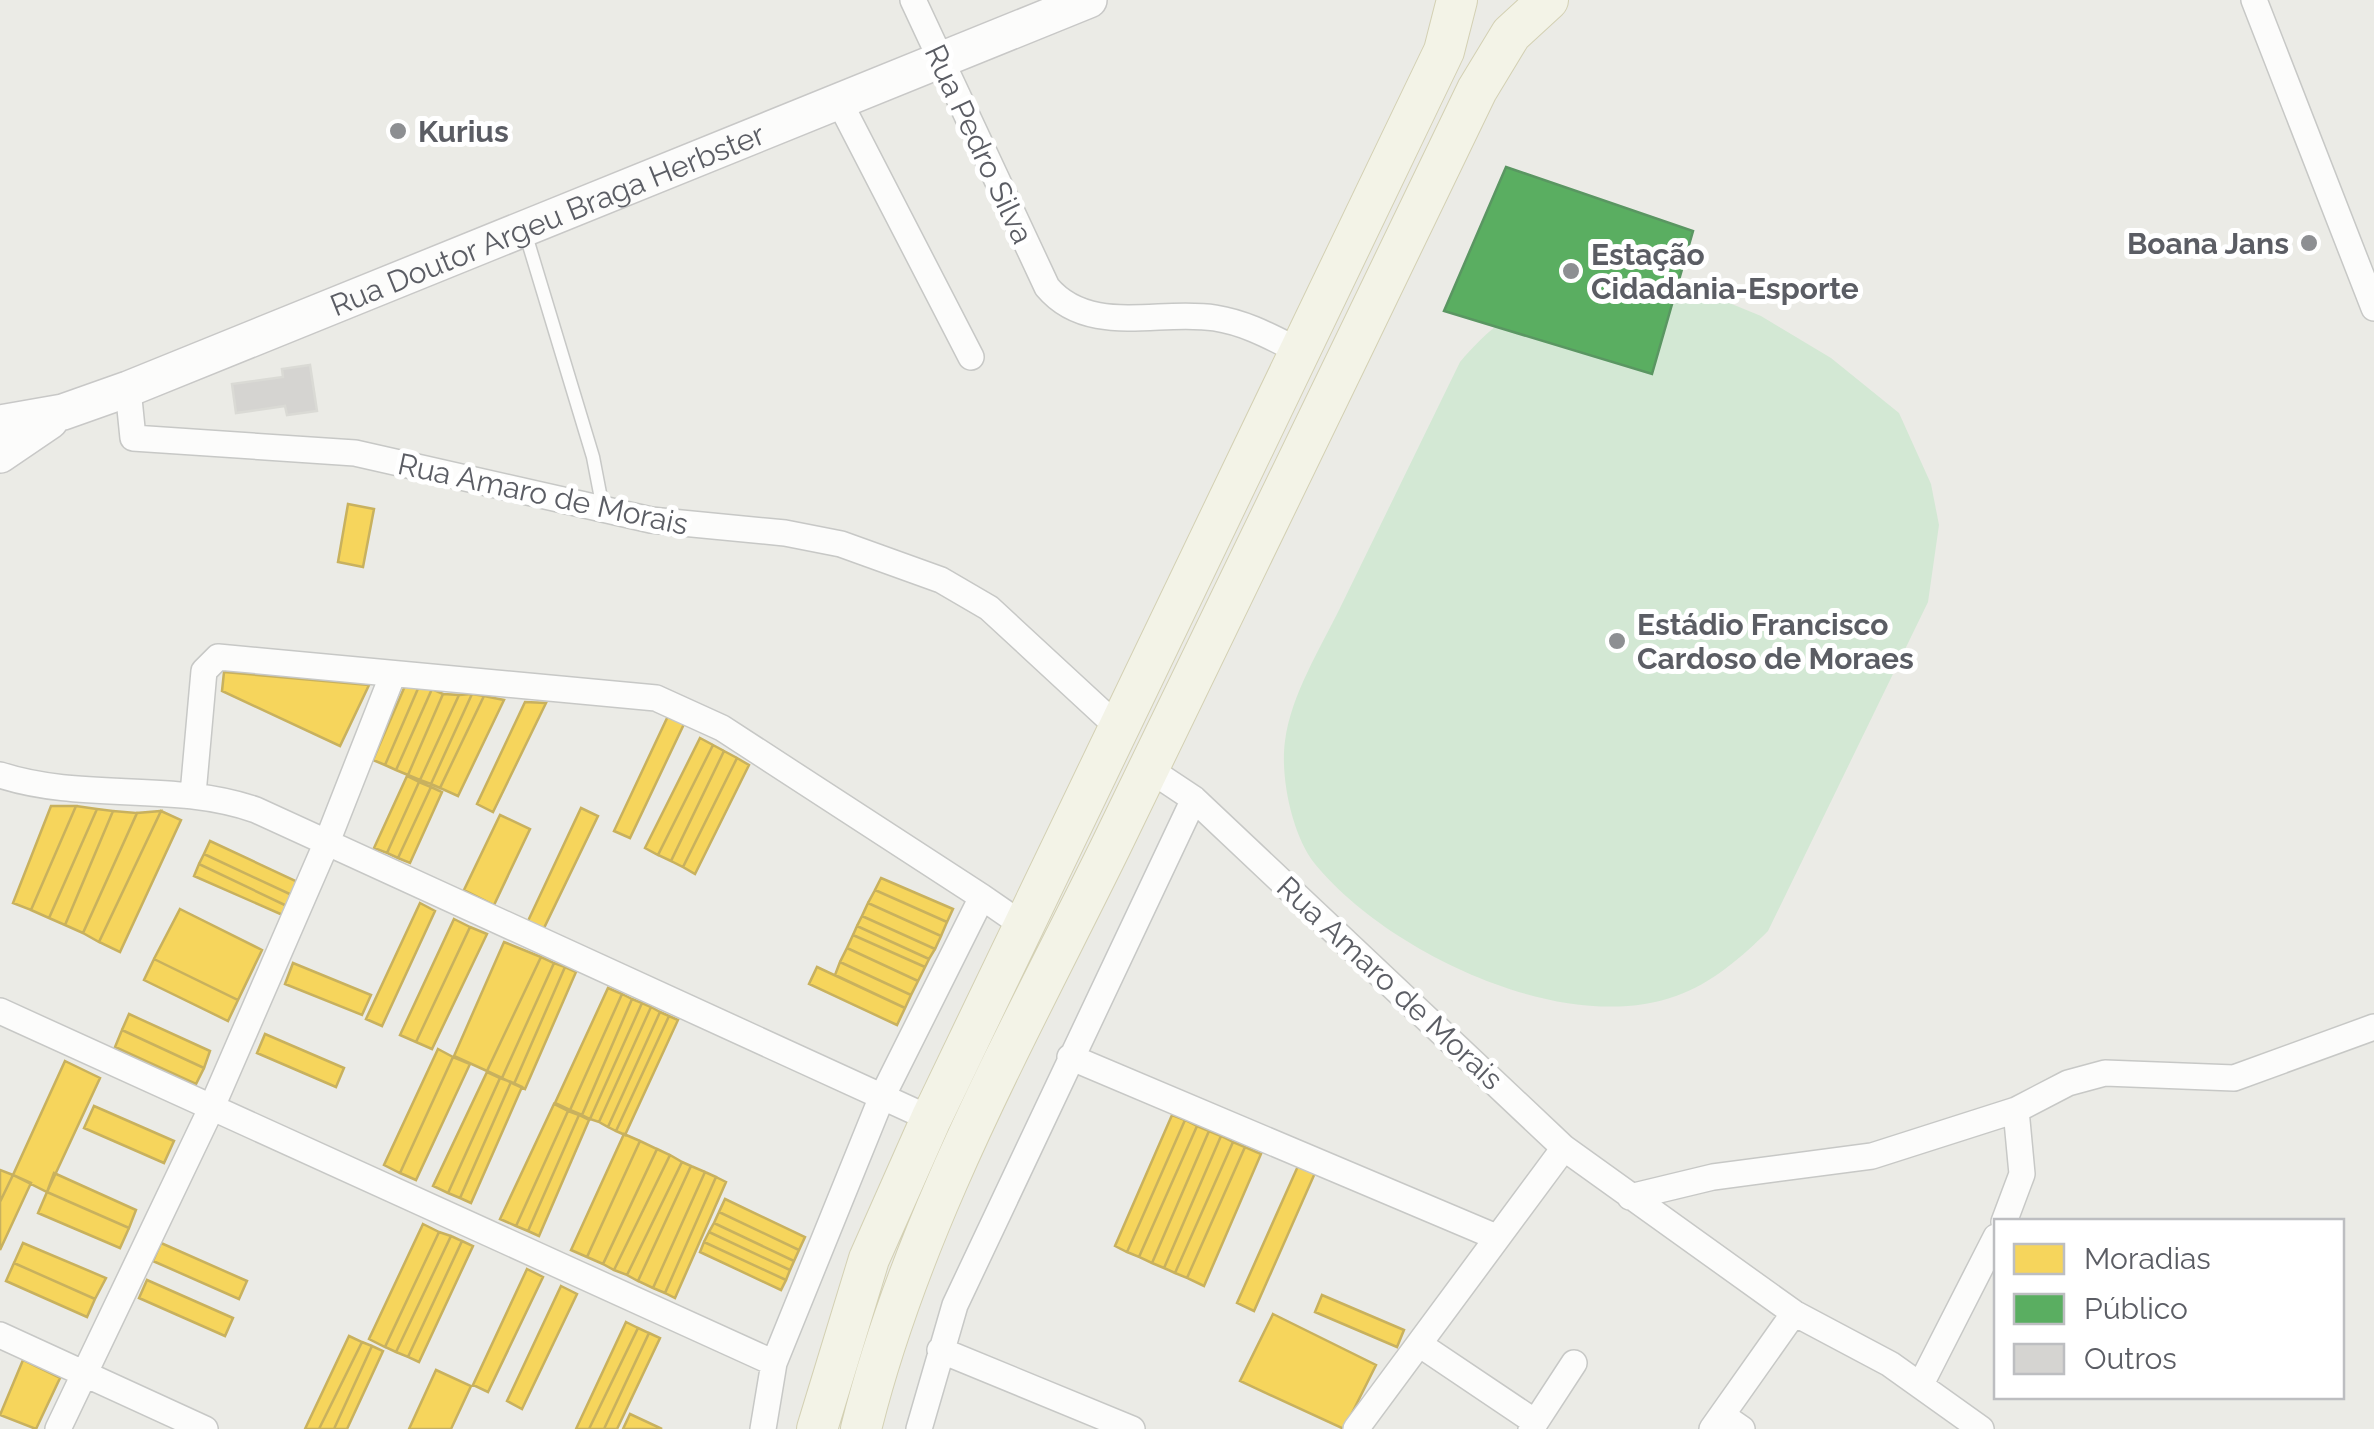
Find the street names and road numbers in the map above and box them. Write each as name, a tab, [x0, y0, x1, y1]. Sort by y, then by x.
street label: Rua Pedro Silva	[918, 39, 1040, 249]
street label: Rua Doutor Argeu Braga Herbster	[325, 116, 770, 323]
street label: Rua Amaro de Morais	[395, 446, 691, 542]
street label: Rua Amaro de Morais	[1270, 869, 1510, 1097]

